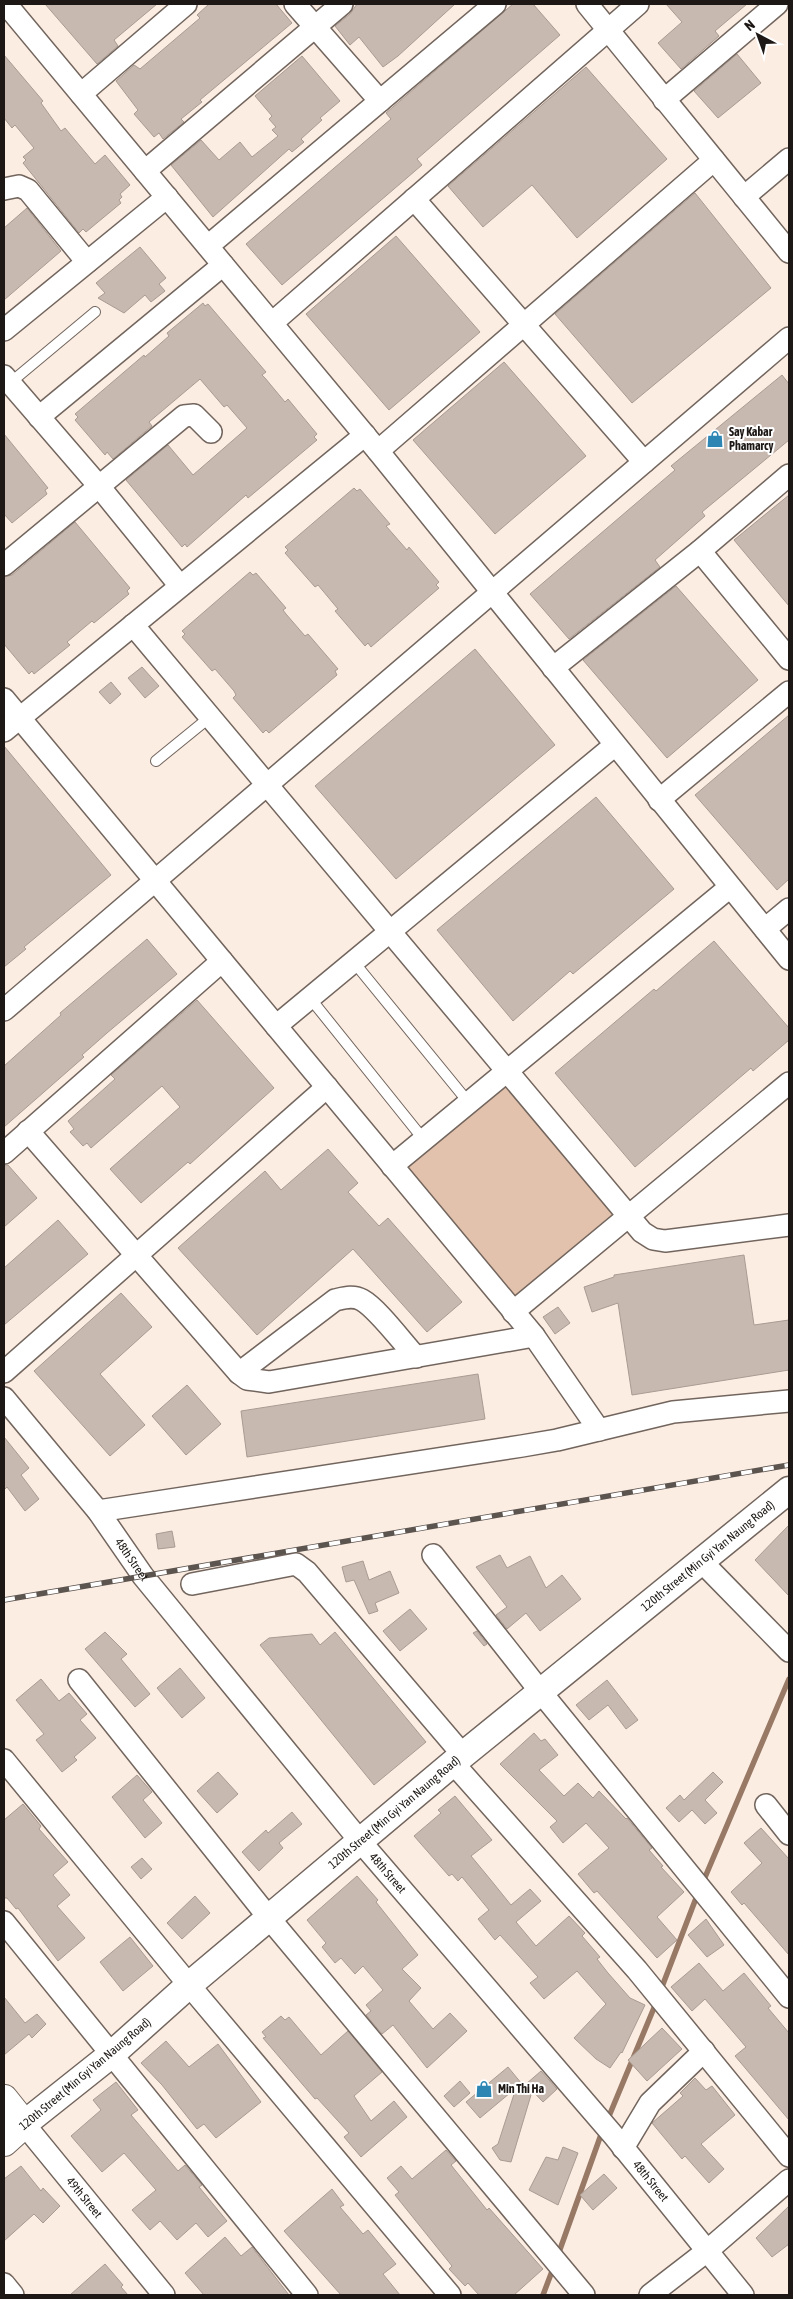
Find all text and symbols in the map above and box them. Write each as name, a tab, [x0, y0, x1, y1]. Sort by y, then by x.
north arrow	[733, 10, 783, 60]
text: N	[741, 16, 758, 34]
place label: Say Kabar Phamarcy	[729, 425, 773, 453]
shop icon: Say Kabar Phamarcy	[705, 429, 725, 449]
street label: 120th Street (Min Gyi Yan Naung Road)	[638, 1498, 777, 1614]
street label: 48th Street	[112, 1536, 151, 1584]
street label: 120th Street (Min Gyi Yan Naung Road)	[326, 1753, 463, 1872]
street label: 48th Street	[367, 1850, 409, 1897]
street label: 120th Street (Min Gyi Yan Naung Road)	[16, 2015, 154, 2133]
shop icon: Min Thi Ha	[474, 2079, 494, 2099]
place label: Min Thi Ha	[498, 2082, 544, 2096]
street label: 48th Street	[630, 2158, 672, 2205]
street label: 49th Street	[63, 2174, 105, 2221]

